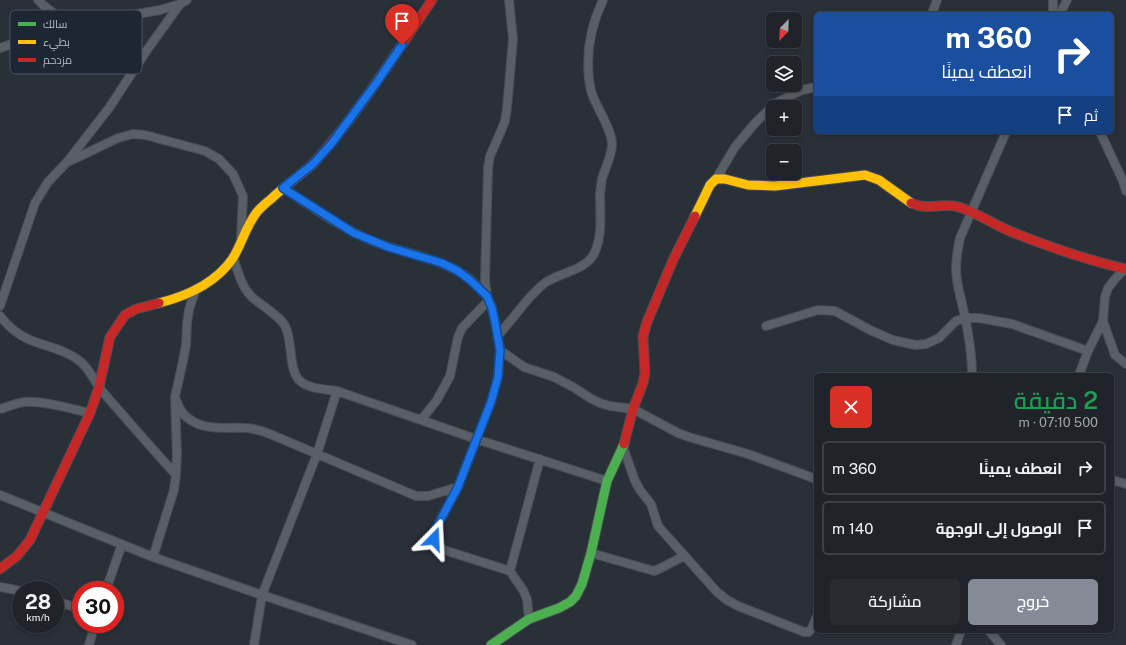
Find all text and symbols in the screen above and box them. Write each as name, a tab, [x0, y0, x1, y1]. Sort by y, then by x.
pin	[385, 4, 419, 45]
legend	[10, 10, 142, 74]
icon: arrive	[391, 10, 413, 32]
north arrow	[766, 12, 802, 48]
map controls	[766, 12, 802, 180]
text: سالك	[43, 18, 67, 30]
text: 360 m	[946, 21, 1032, 54]
icon: right	[1046, 28, 1098, 80]
text: بطيء	[43, 36, 70, 51]
text: مزدحم	[43, 54, 72, 68]
button: layers	[766, 56, 802, 92]
text: انعطف يمينًا	[941, 61, 1032, 82]
button: +	[766, 100, 802, 136]
icon: arrive	[1054, 104, 1076, 126]
text: ثم	[1084, 107, 1098, 124]
button: −	[766, 144, 802, 180]
button: close	[830, 386, 872, 428]
text: 2 دقيقة	[1014, 386, 1098, 414]
text: 500 m · 07:10	[1019, 415, 1098, 430]
icon: right	[1074, 457, 1096, 479]
text: 360 m	[832, 460, 876, 477]
text: انعطف يمينًا	[979, 460, 1062, 477]
icon: arrive	[1074, 517, 1096, 539]
position arrow	[413, 518, 455, 560]
text: 140 m	[832, 520, 873, 537]
text: الوصول إلى الوجهة	[936, 520, 1062, 537]
button: مشاركة	[830, 579, 960, 625]
button: خروج	[968, 579, 1098, 625]
speed limit sign: 30	[72, 581, 124, 633]
text: 28	[25, 590, 51, 614]
text: km/h	[26, 611, 50, 623]

